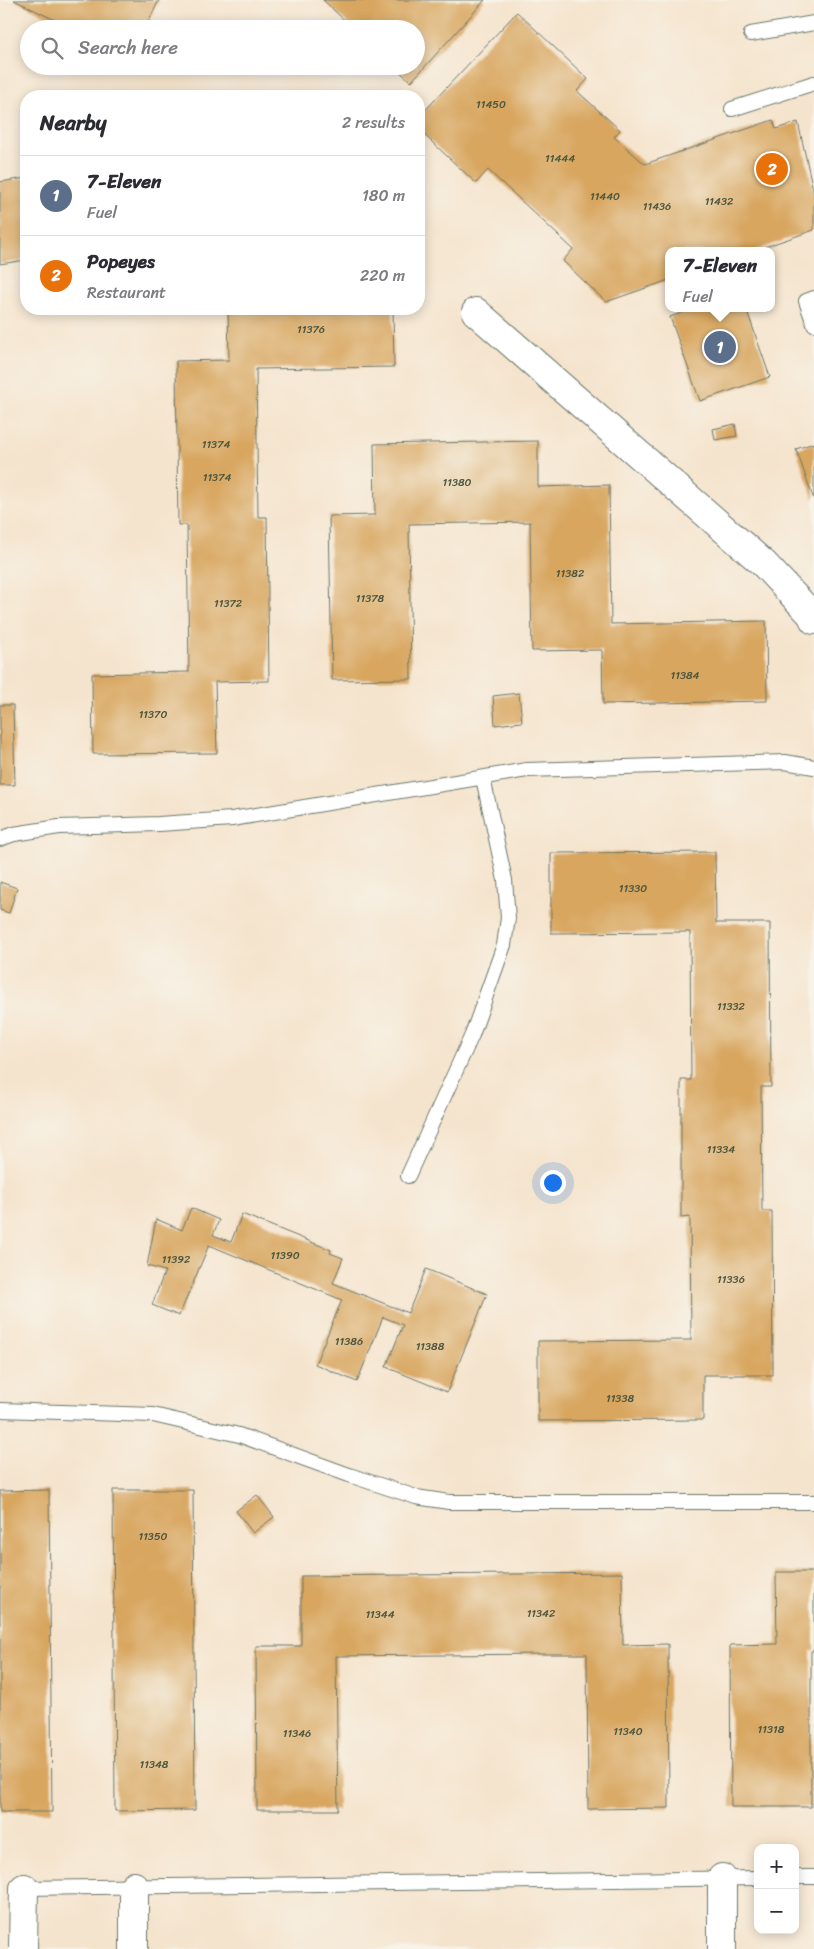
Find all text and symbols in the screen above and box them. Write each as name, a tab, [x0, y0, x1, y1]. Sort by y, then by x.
search box	[20, 20, 425, 75]
text: Search here	[78, 31, 178, 64]
icon: search	[38, 34, 66, 62]
house number: 11450	[476, 95, 506, 114]
text: Nearby	[40, 104, 106, 142]
text: 2 results	[342, 108, 405, 137]
house number: 11444	[545, 149, 575, 168]
pin: 2	[756, 150, 788, 188]
text: 7-Eleven	[87, 165, 161, 198]
text: 1	[53, 181, 59, 210]
text: 180 m	[362, 181, 405, 210]
house number: 11440	[590, 187, 620, 206]
house number: 11432	[705, 192, 734, 211]
house number: 11436	[643, 197, 671, 216]
text: Fuel	[87, 198, 117, 227]
text: Popeyes	[87, 245, 155, 278]
popup	[665, 247, 775, 312]
text: 7-Eleven	[683, 249, 757, 282]
text: 2	[51, 261, 61, 290]
text: 220 m	[360, 261, 405, 290]
text: Restaurant	[87, 278, 166, 307]
text: Fuel	[683, 282, 713, 311]
house number: 11376	[297, 320, 325, 339]
pin: 1	[704, 328, 736, 366]
house number: 11374	[202, 435, 230, 454]
house number: 11374	[203, 468, 231, 487]
house number: 11380	[442, 473, 472, 492]
house number: 11382	[556, 564, 585, 583]
house number: 11378	[356, 589, 385, 608]
house number: 11372	[214, 594, 243, 613]
house number: 11384	[671, 666, 700, 685]
house number: 11370	[139, 705, 167, 724]
house number: 11330	[619, 879, 647, 898]
house number: 11332	[717, 997, 746, 1016]
house number: 11334	[707, 1140, 735, 1159]
your location	[540, 1170, 566, 1196]
house number: 11390	[270, 1246, 300, 1265]
house number: 11392	[162, 1250, 191, 1269]
house number: 11336	[717, 1270, 745, 1289]
house number: 11386	[335, 1332, 363, 1351]
house number: 11388	[416, 1337, 445, 1356]
house number: 11338	[606, 1389, 634, 1408]
house number: 11350	[138, 1527, 168, 1546]
house number: 11342	[527, 1604, 556, 1623]
house number: 11344	[365, 1605, 395, 1624]
house number: 11318	[758, 1720, 785, 1739]
house number: 11340	[613, 1722, 643, 1741]
house number: 11346	[283, 1724, 311, 1743]
house number: 11348	[140, 1755, 169, 1774]
map controls	[754, 1844, 799, 1934]
button: +	[754, 1844, 799, 1889]
button: −	[754, 1889, 799, 1934]

